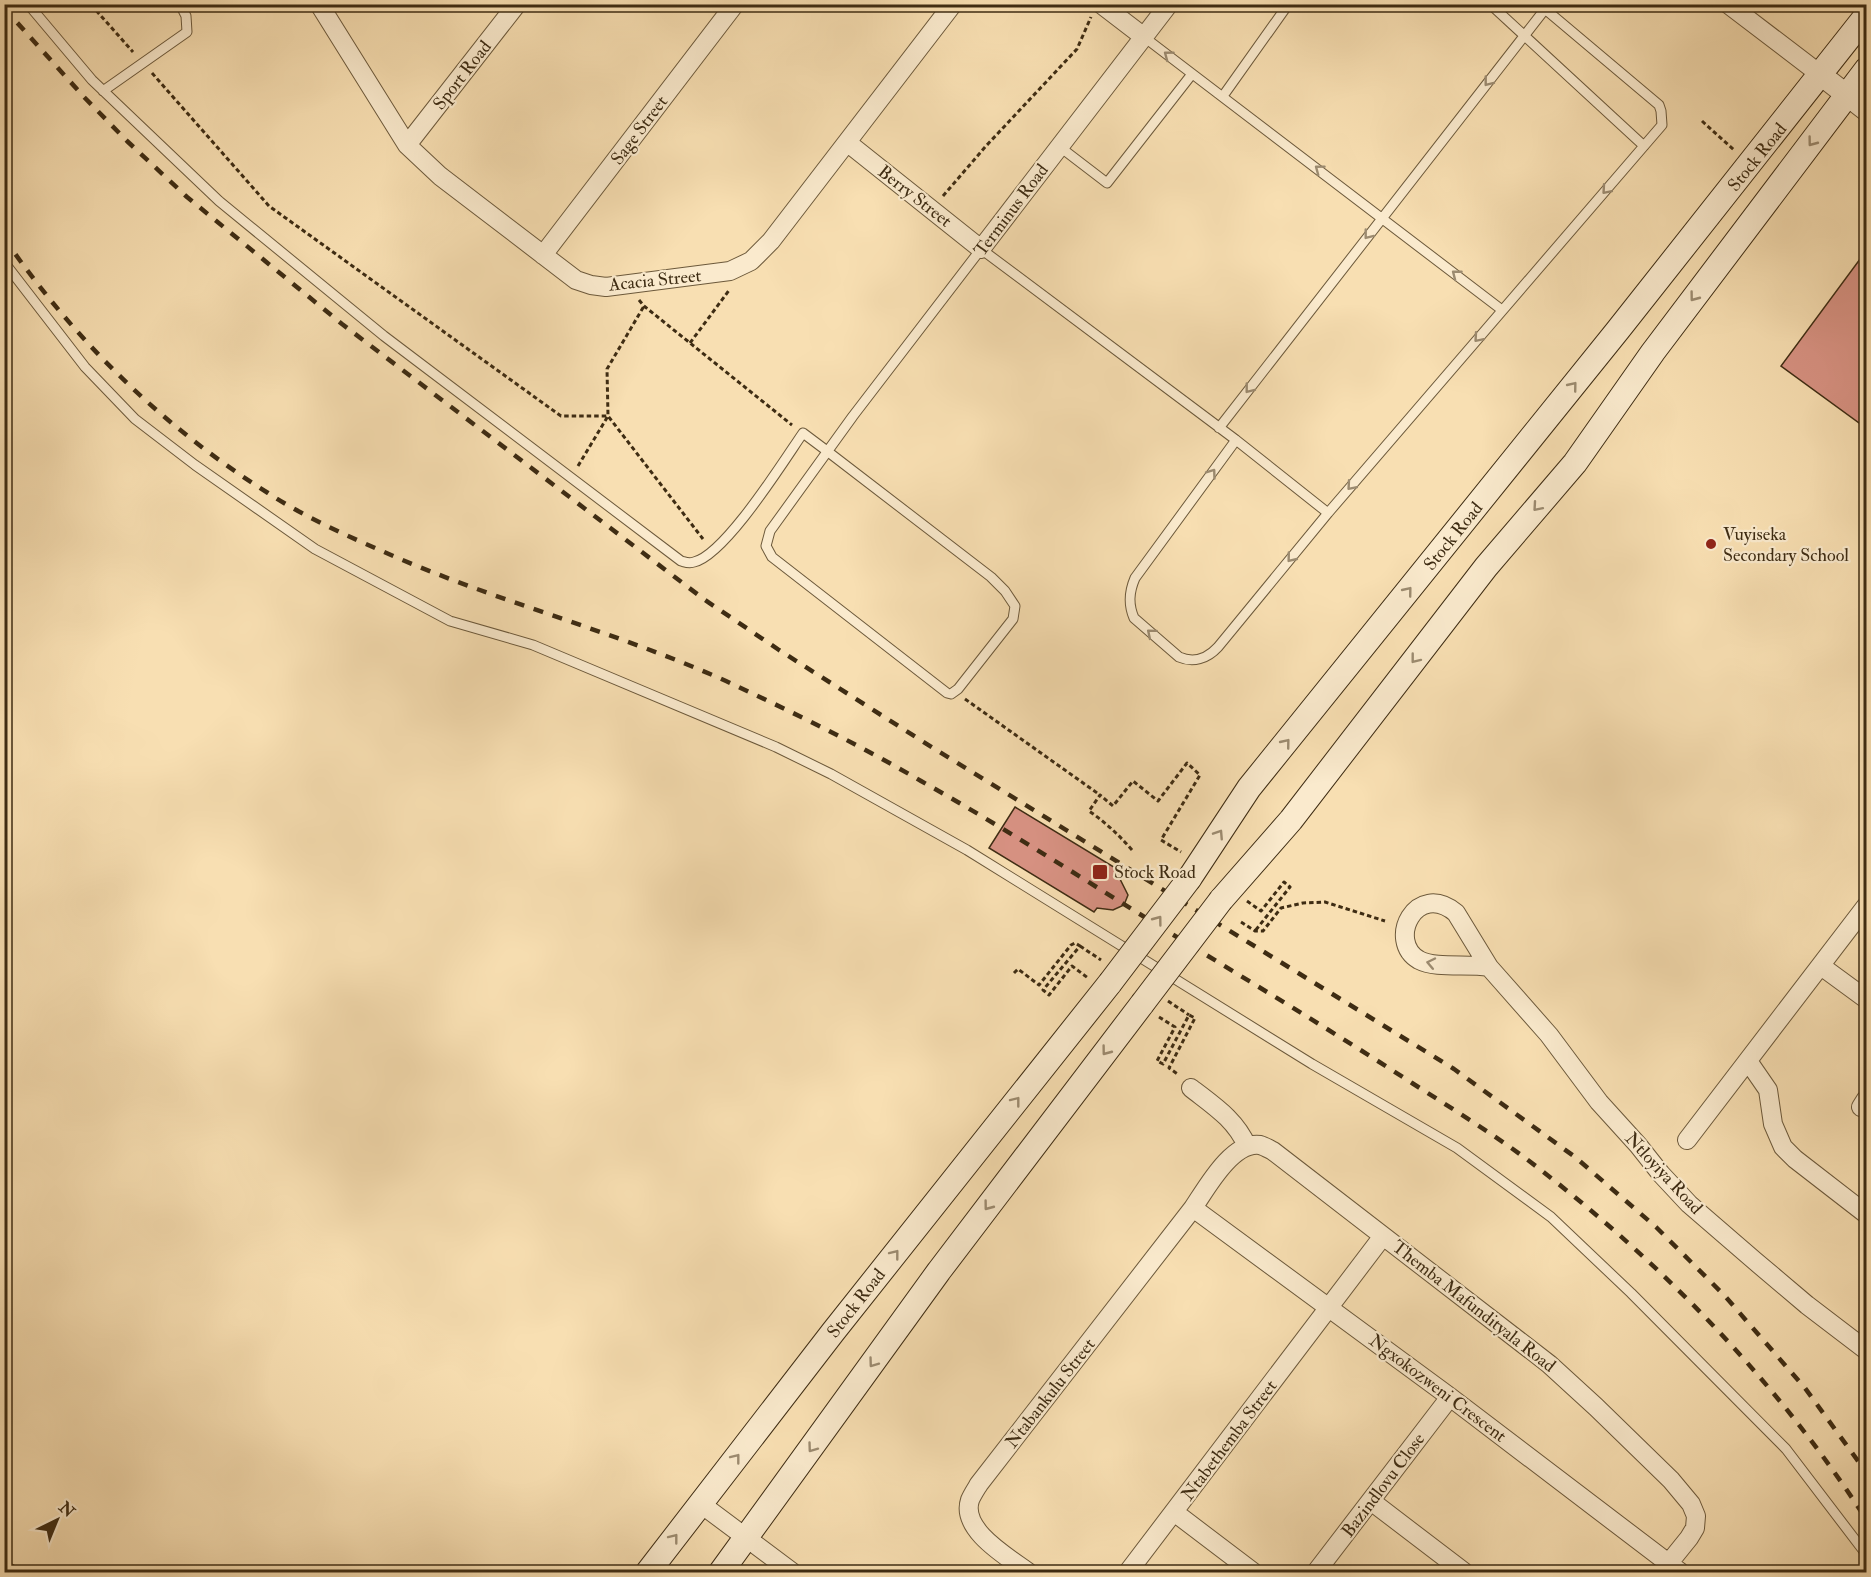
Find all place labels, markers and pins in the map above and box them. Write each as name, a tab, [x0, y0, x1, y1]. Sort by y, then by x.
place label: Vuyiseka Secondary School	[1723, 523, 1849, 567]
marker: Vuyiseka Secondary School	[1704, 537, 1718, 551]
place label: Stock Road	[1114, 861, 1196, 884]
marker: Stock Road	[1091, 863, 1109, 881]

